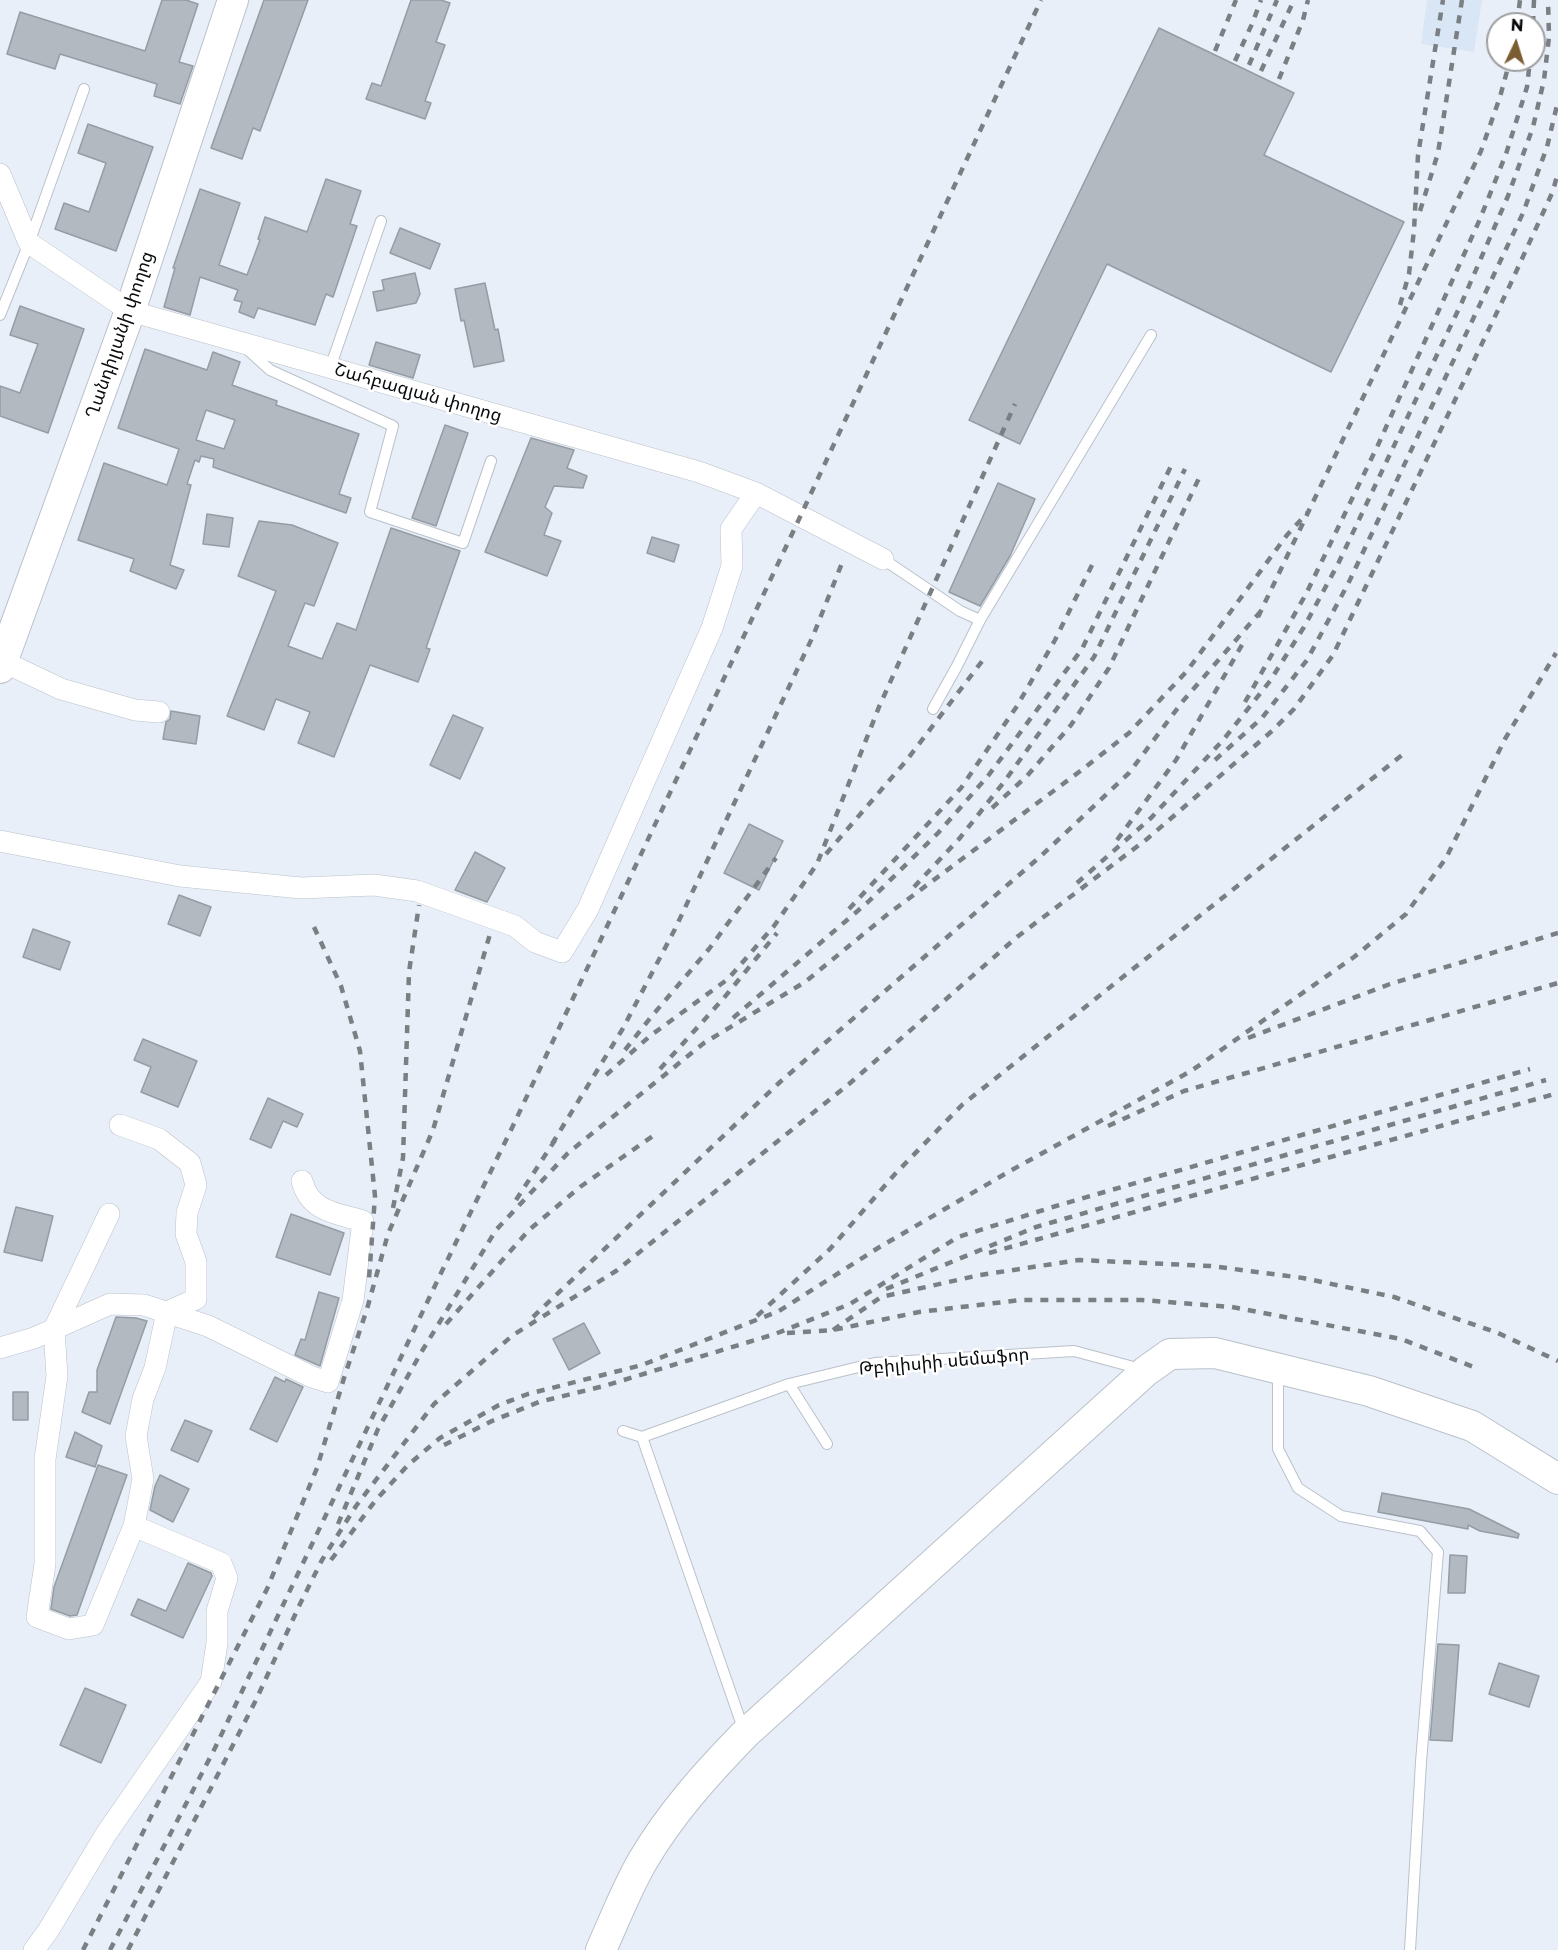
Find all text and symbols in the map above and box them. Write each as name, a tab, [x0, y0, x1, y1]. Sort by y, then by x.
north arrow	[1486, 12, 1546, 72]
text: N	[1510, 16, 1524, 35]
street label: Ղանդիլյանի փողոց	[81, 248, 159, 422]
street label: Շահբազյան փողոց	[332, 359, 504, 427]
street label: Թբիլիսիի սեմաֆոր	[858, 1344, 1030, 1380]

